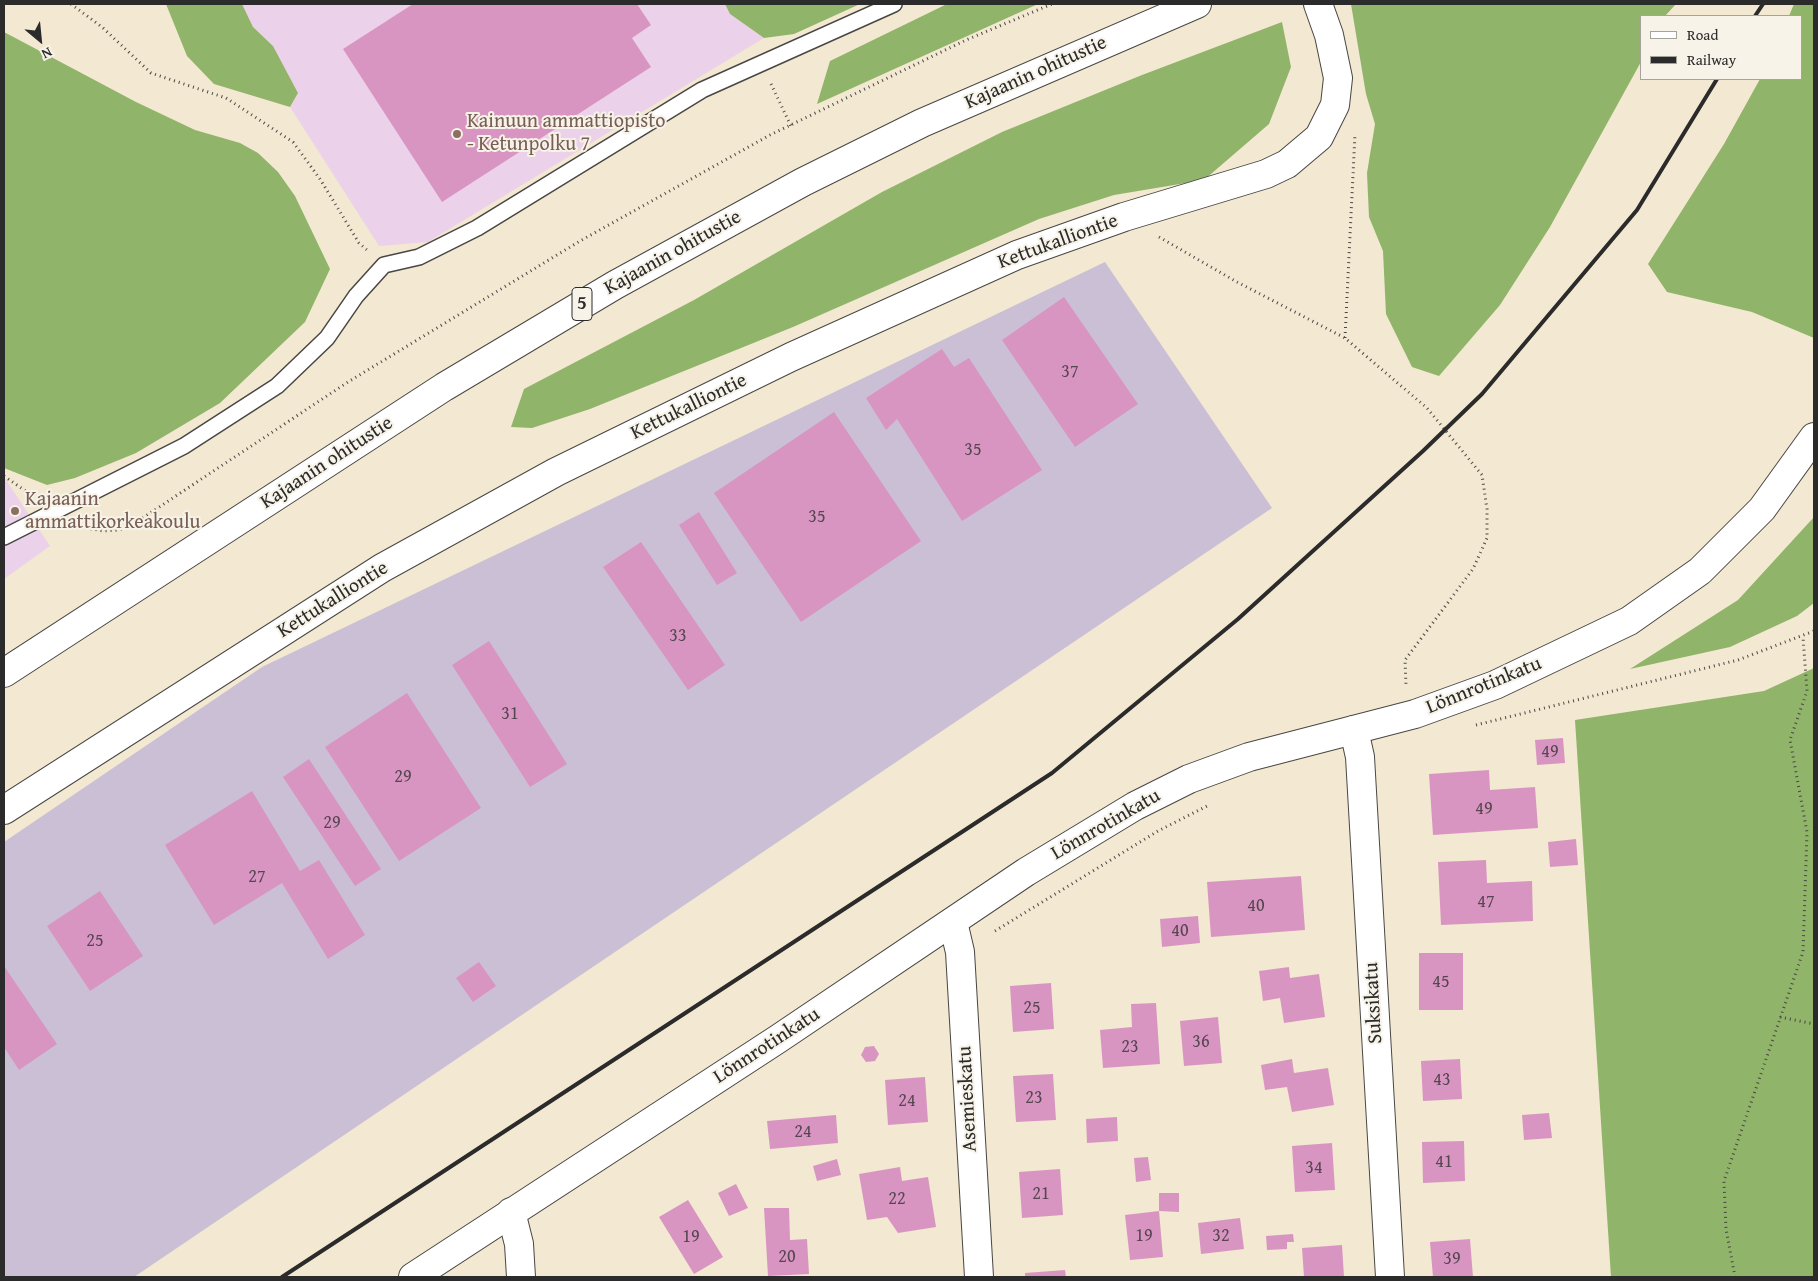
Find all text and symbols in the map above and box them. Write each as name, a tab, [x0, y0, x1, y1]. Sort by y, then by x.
north arrow	[15, 15, 65, 65]
legend	[1640, 15, 1803, 80]
text: Road	[1687, 24, 1718, 45]
street label: Kajaanin ohitustie	[961, 31, 1111, 115]
text: N	[38, 42, 56, 64]
text: Railway	[1687, 49, 1736, 70]
place label: Kainuun ammattiopisto - Ketunpolku 7	[467, 110, 666, 157]
marker: Kainuun ammattiopisto - Ketunpolku 7	[451, 128, 463, 140]
street label: Kajaanin ohitustie	[600, 205, 746, 301]
street label: Kettukalliontie	[995, 209, 1121, 275]
road number: 5	[572, 288, 592, 320]
house number: 37	[1061, 361, 1079, 383]
street label: Kettukalliontie	[627, 369, 751, 445]
street label: Kajaanin ohitustie	[256, 411, 398, 515]
house number: 35	[964, 439, 982, 461]
place label: Kajaanin ammattikorkeakoulu	[25, 488, 200, 535]
marker: Kajaanin ammattikorkeakoulu	[9, 505, 21, 517]
house number: 35	[808, 506, 826, 528]
street label: Kettukalliontie	[273, 556, 393, 644]
house number: 33	[669, 625, 687, 647]
street label: Lönnrotinkatu	[1423, 652, 1545, 720]
house number: 31	[501, 703, 519, 725]
house number: 49	[1541, 741, 1559, 763]
house number: 29	[394, 766, 412, 788]
street label: Lönnrotinkatu	[1047, 784, 1165, 866]
house number: 49	[1475, 798, 1493, 820]
house number: 29	[323, 812, 341, 834]
house number: 27	[248, 866, 266, 888]
house number: 47	[1477, 891, 1495, 913]
house number: 40	[1247, 895, 1265, 917]
house number: 40	[1171, 920, 1189, 942]
house number: 25	[86, 930, 104, 952]
street label: Suksikatu	[1360, 962, 1388, 1044]
house number: 45	[1432, 971, 1450, 993]
house number: 25	[1023, 997, 1041, 1019]
street label: Lönnrotinkatu	[709, 1003, 825, 1089]
house number: 36	[1192, 1031, 1210, 1053]
house number: 23	[1121, 1036, 1139, 1058]
street label: Asemieskatu	[953, 1045, 983, 1153]
house number: 43	[1433, 1069, 1451, 1091]
house number: 23	[1025, 1087, 1043, 1109]
house number: 24	[898, 1090, 916, 1112]
house number: 24	[794, 1121, 812, 1143]
house number: 41	[1435, 1151, 1453, 1173]
house number: 34	[1305, 1157, 1323, 1179]
house number: 21	[1032, 1183, 1050, 1205]
house number: 22	[888, 1188, 906, 1210]
house number: 19	[1135, 1225, 1153, 1247]
house number: 32	[1212, 1225, 1230, 1247]
house number: 19	[682, 1226, 700, 1248]
house number: 20	[778, 1246, 796, 1268]
house number: 39	[1443, 1248, 1461, 1270]

